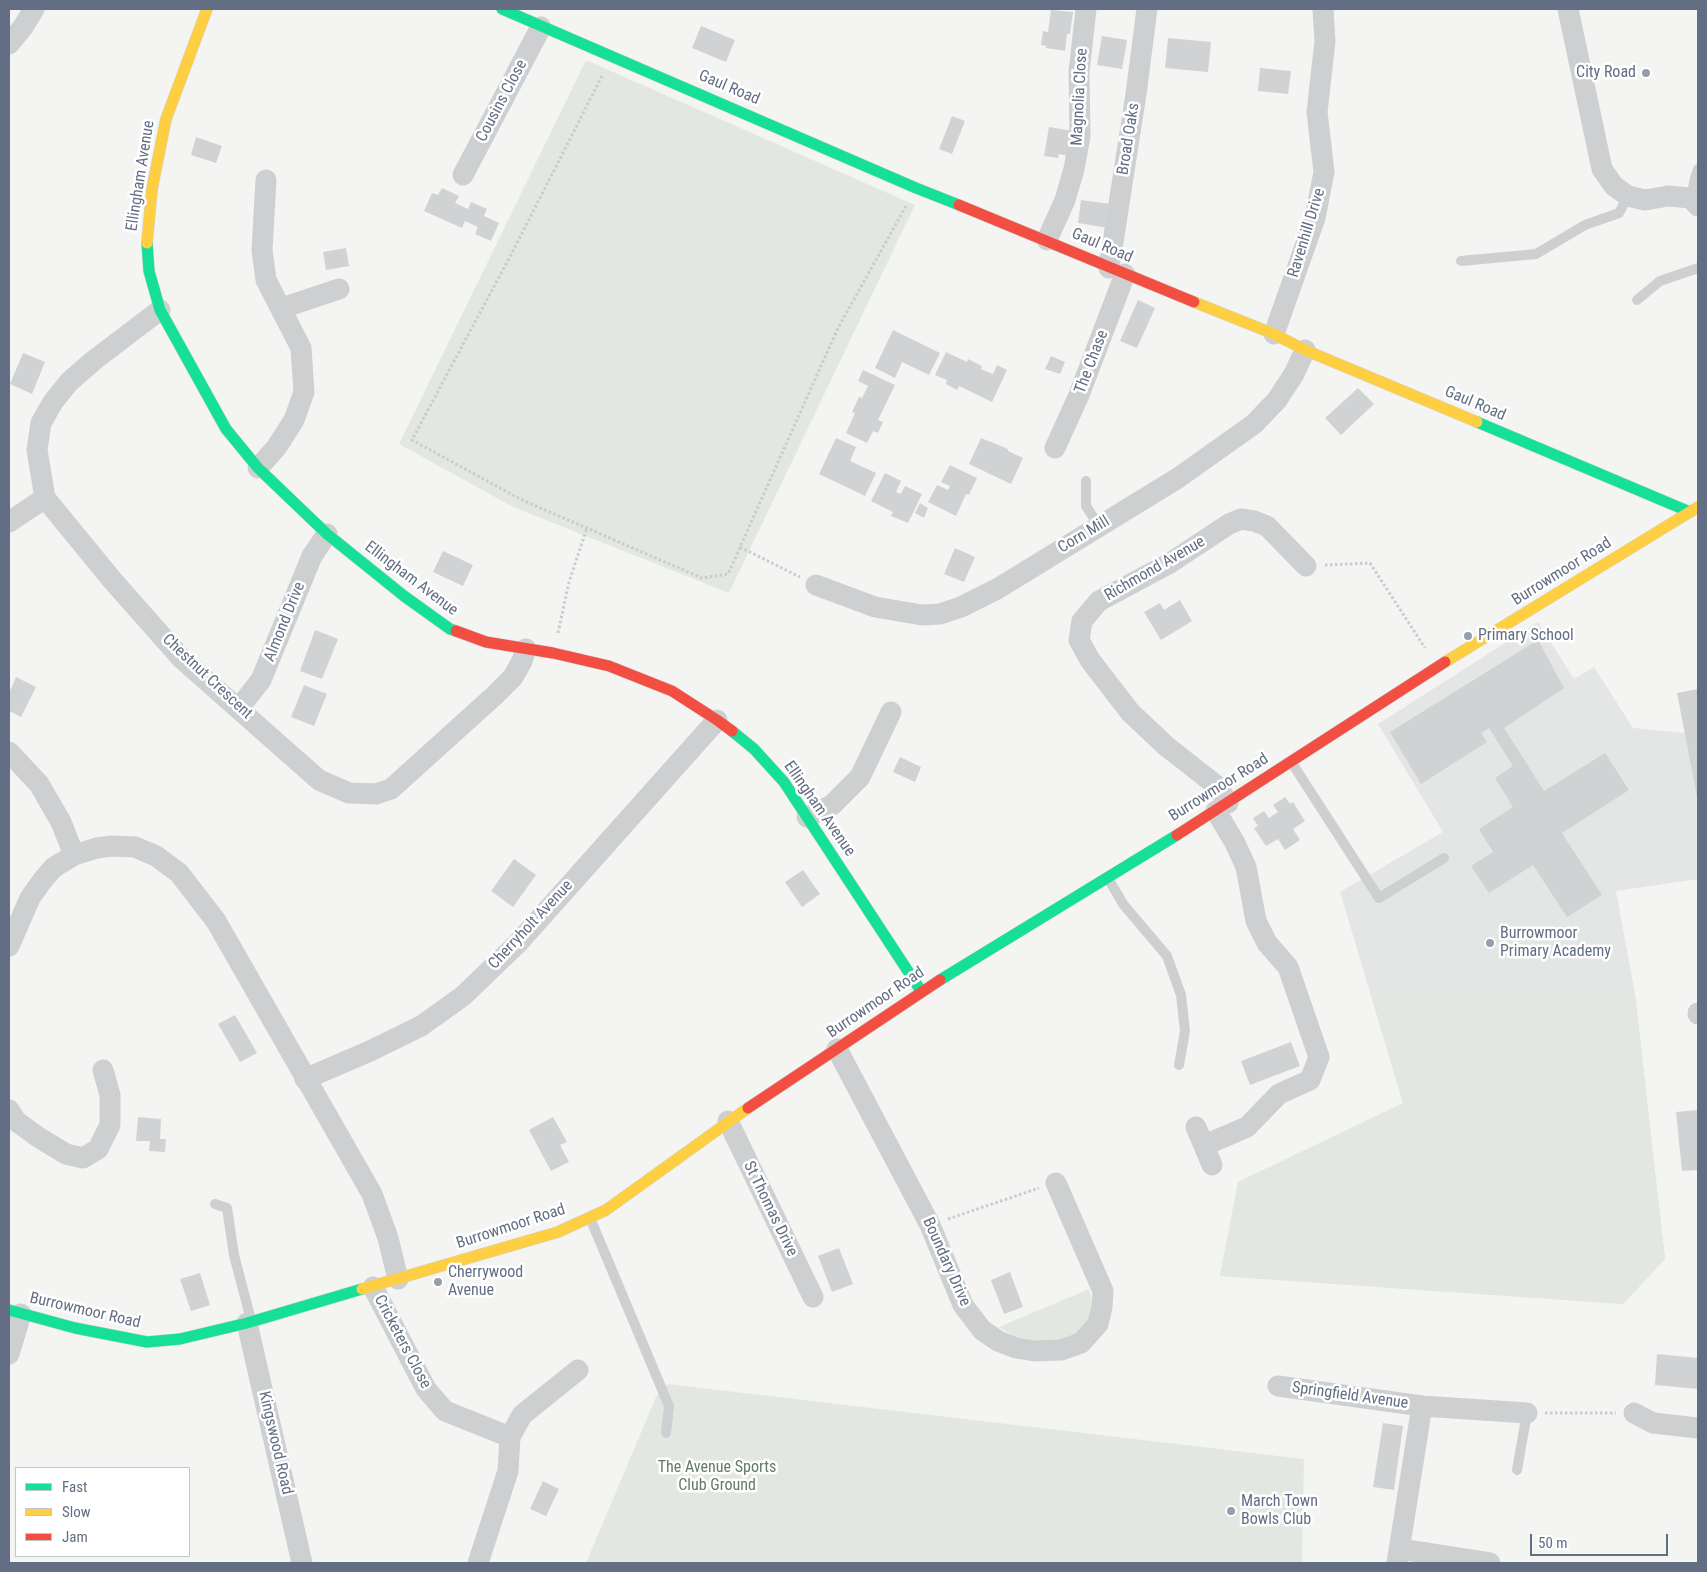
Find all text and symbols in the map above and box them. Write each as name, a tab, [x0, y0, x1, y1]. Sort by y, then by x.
street label: Magnolia Close	[1068, 48, 1092, 146]
street label: Cousins Close	[472, 57, 532, 145]
place label: City Road	[1576, 63, 1636, 83]
street label: Gaul Road	[696, 67, 762, 109]
marker: City Road	[1640, 67, 1652, 79]
street label: Broad Oaks	[1114, 102, 1144, 176]
street label: Ellingham Avenue	[123, 119, 159, 233]
street label: Ravenhill Drive	[1284, 186, 1330, 280]
street label: Gaul Road	[1069, 225, 1135, 267]
street label: The Chase	[1071, 328, 1113, 396]
street label: Gaul Road	[1442, 383, 1508, 425]
street label: Corn Mill	[1055, 512, 1113, 558]
street label: Richmond Avenue	[1101, 532, 1209, 606]
street label: Burrowmoor Road	[1509, 534, 1615, 610]
street label: Ellingham Avenue	[361, 538, 461, 620]
street label: Almond Drive	[260, 579, 310, 665]
place label: Primary School	[1478, 626, 1574, 646]
street label: Chestnut Crescent	[158, 630, 256, 724]
marker: Primary School	[1462, 630, 1474, 642]
street label: Burrowmoor Road	[1166, 750, 1272, 826]
street label: Ellingham Avenue	[779, 758, 859, 860]
street label: Cherryholt Avenue	[485, 876, 577, 974]
place label: Burrowmoor Primary Academy	[1500, 924, 1611, 962]
marker: Burrowmoor Primary Academy	[1484, 937, 1496, 949]
street label: Burrowmoor Road	[824, 963, 928, 1043]
street label: St Thomas Drive	[739, 1158, 801, 1260]
street label: Burrowmoor Road	[454, 1200, 568, 1254]
street label: Boundary Drive	[918, 1215, 974, 1309]
place label: Cherrywood Avenue	[448, 1263, 523, 1301]
marker: Cherrywood Avenue	[432, 1276, 444, 1288]
street label: Burrowmoor Road	[28, 1289, 142, 1333]
street label: Cricketers Close	[369, 1292, 435, 1392]
street label: Springfield Avenue	[1291, 1378, 1409, 1414]
street label: Kingswood Road	[254, 1389, 296, 1497]
park label: The Avenue Sports Club Ground	[658, 1458, 776, 1496]
legend	[15, 1467, 190, 1557]
text: Fast	[62, 1478, 87, 1496]
place label: March Town Bowls Club	[1241, 1492, 1318, 1530]
text: Slow	[62, 1503, 91, 1521]
marker: March Town Bowls Club	[1225, 1505, 1237, 1517]
scale bar	[1532, 1524, 1670, 1556]
text: Jam	[62, 1528, 88, 1546]
text: 50 m	[1538, 1534, 1568, 1552]

